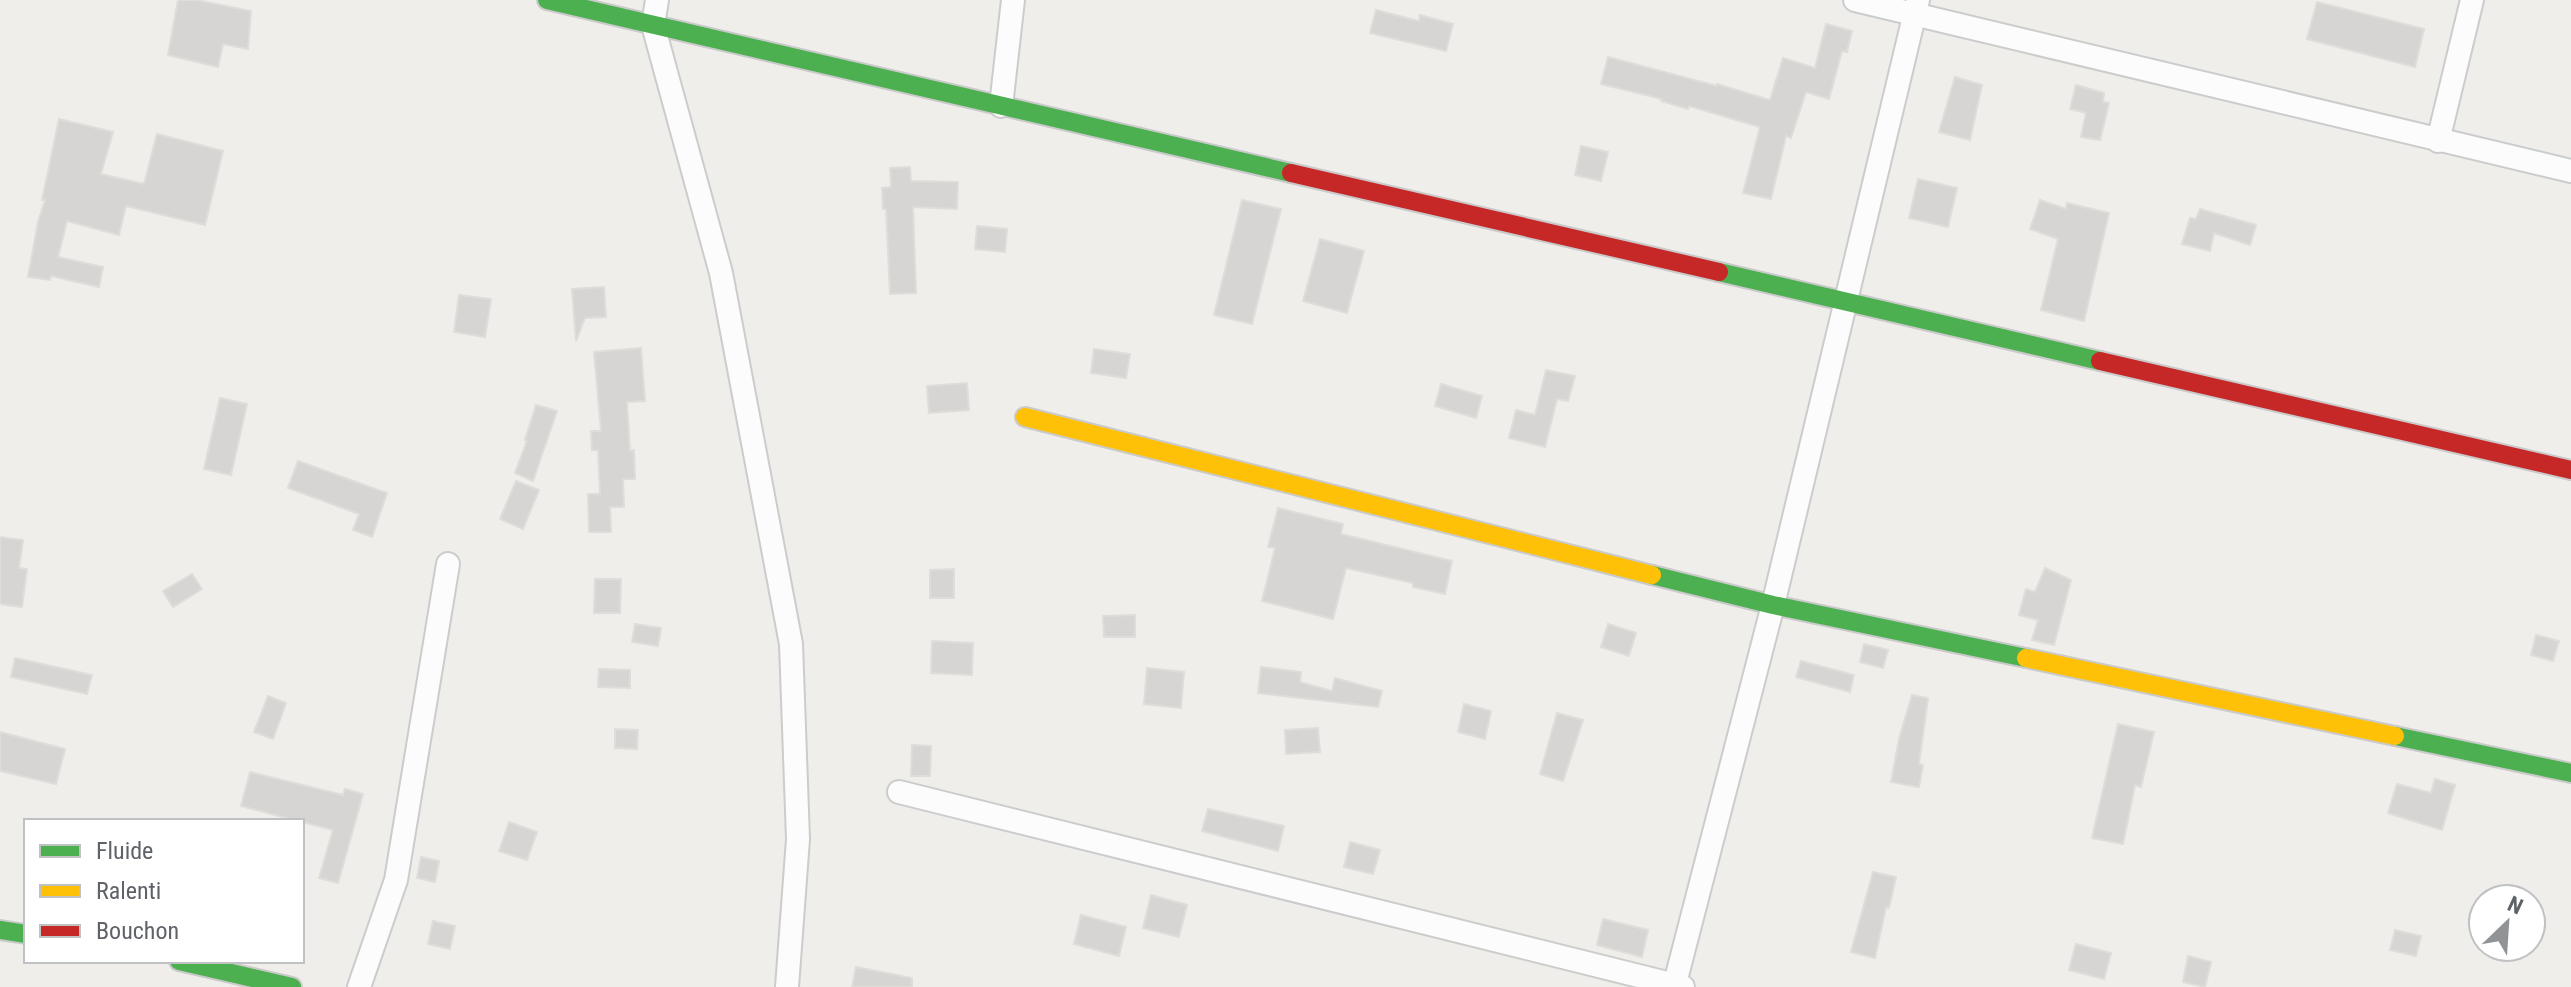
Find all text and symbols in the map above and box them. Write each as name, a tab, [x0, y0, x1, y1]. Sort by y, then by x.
legend	[24, 819, 304, 963]
text: Fluide	[96, 837, 153, 865]
text: Ralenti	[96, 877, 161, 905]
north arrow	[2467, 883, 2547, 963]
text: N	[2504, 891, 2527, 920]
text: Bouchon	[96, 917, 179, 945]

